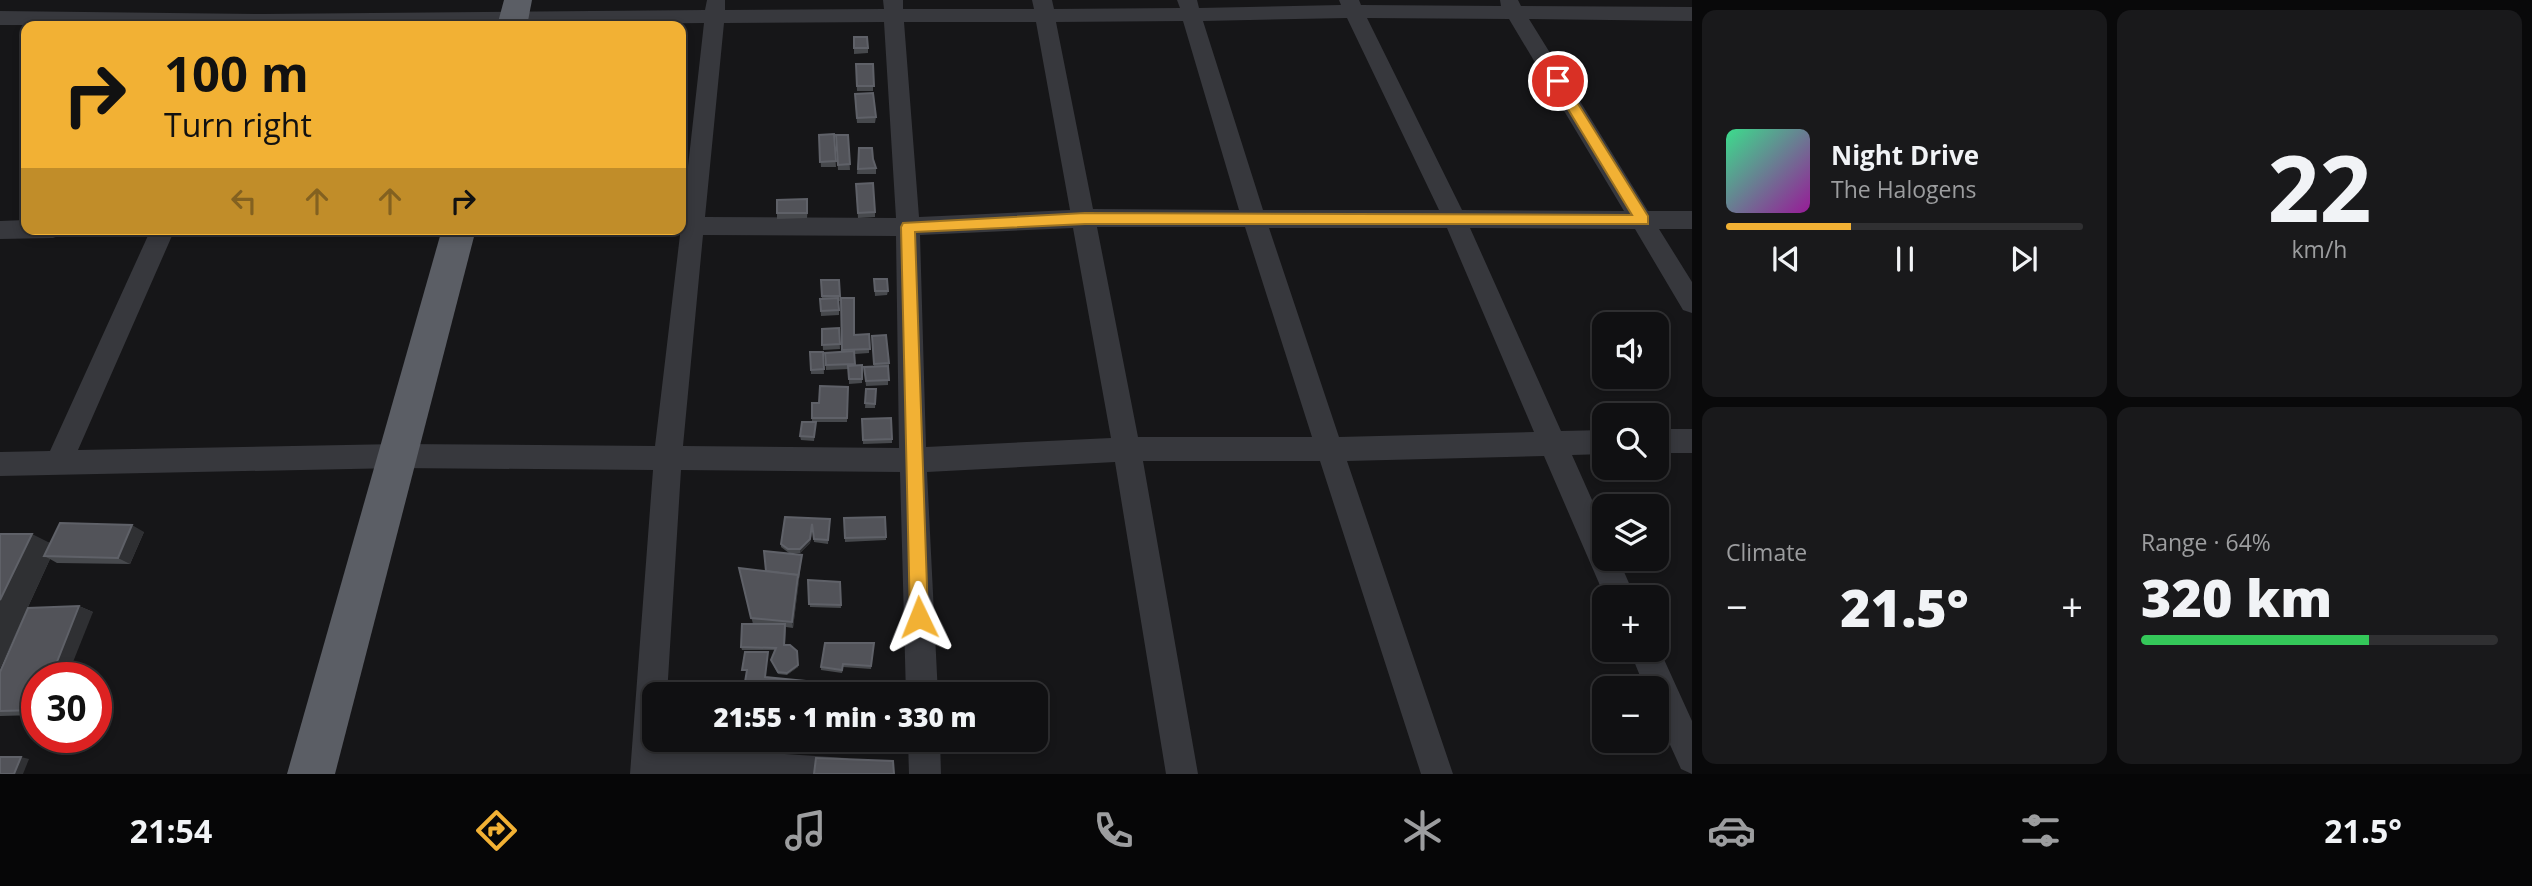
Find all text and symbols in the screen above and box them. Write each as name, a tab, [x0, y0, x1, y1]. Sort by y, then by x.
text: 100 m	[164, 40, 309, 106]
icon: right	[49, 49, 140, 140]
pin	[1528, 51, 1588, 111]
icon: arrive	[1539, 62, 1577, 100]
text: Turn right	[164, 103, 312, 146]
text: 22	[2267, 125, 2372, 249]
text: Night Drive	[1831, 137, 1979, 173]
text: The Halogens	[1831, 173, 1977, 205]
icon: left	[225, 182, 263, 220]
icon: ahead	[298, 182, 336, 220]
icon: ahead	[371, 182, 409, 220]
icon: right	[444, 182, 482, 220]
text: km/h	[2292, 233, 2347, 265]
icon: previous	[1767, 240, 1805, 278]
icon: pause	[1886, 240, 1924, 278]
icon: next	[2005, 240, 2043, 278]
map controls	[1592, 312, 1669, 753]
button: sound	[1592, 312, 1669, 389]
button: search	[1592, 403, 1669, 480]
button: layers	[1592, 494, 1669, 571]
text: Range · 64%	[2141, 526, 2271, 558]
text: Climate	[1726, 536, 1807, 568]
text: 320 km	[2141, 561, 2332, 632]
text: 21.5°	[1840, 571, 1969, 642]
position arrow	[882, 580, 956, 654]
text: −	[1726, 580, 1748, 632]
text: +	[2061, 580, 2083, 632]
button: +	[1592, 585, 1669, 662]
speed limit sign: 30	[21, 662, 112, 753]
button: −	[1592, 676, 1669, 753]
text: 21:55 · 1 min · 330 m	[714, 699, 976, 735]
icon: directions	[472, 806, 521, 855]
icon: music	[781, 806, 830, 855]
icon: phone	[1089, 806, 1138, 855]
icon: climate	[1398, 806, 1447, 855]
icon: car	[1707, 806, 1756, 855]
icon: filters	[2016, 806, 2065, 855]
text: 21:54	[130, 809, 212, 852]
text: 21.5°	[2324, 809, 2402, 852]

